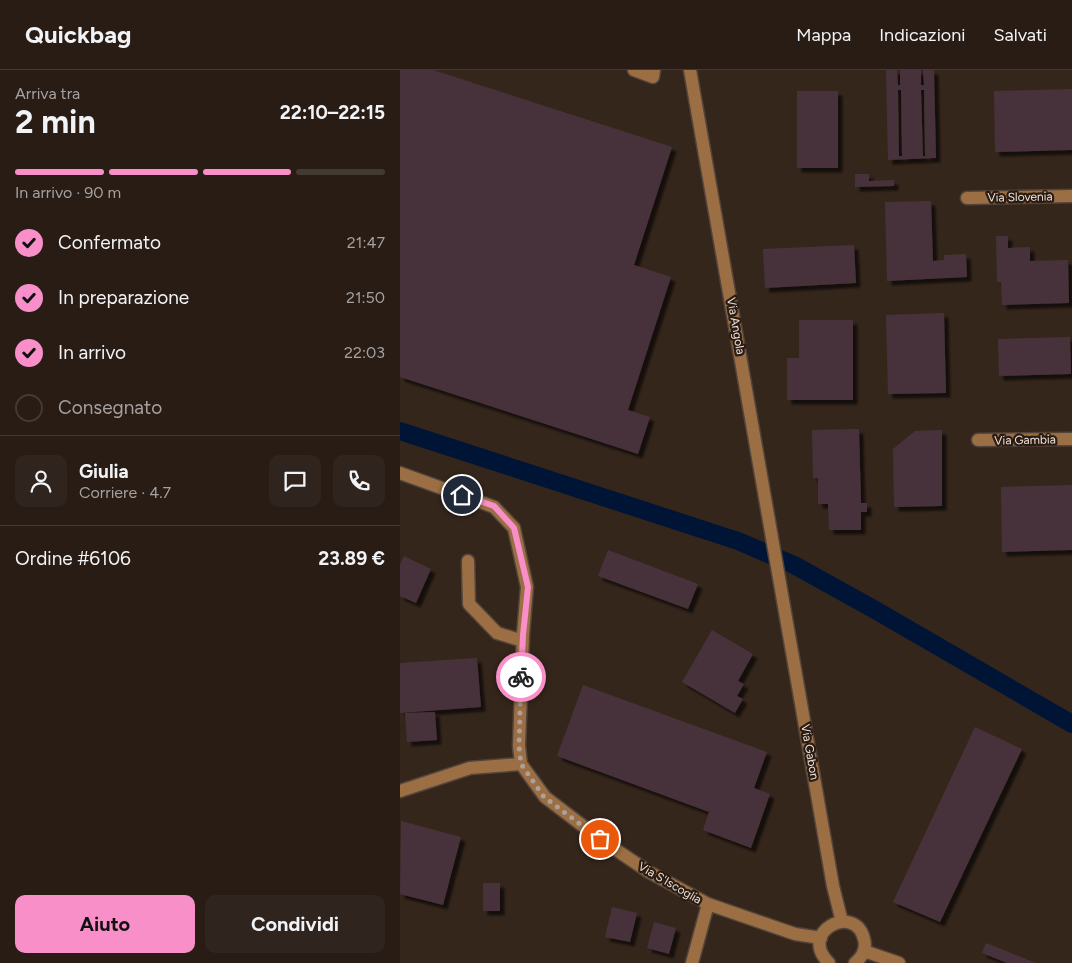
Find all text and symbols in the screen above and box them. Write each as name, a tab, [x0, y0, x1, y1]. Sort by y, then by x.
text: Quickbag	[25, 20, 131, 49]
text: Mappa	[796, 24, 851, 46]
text: Indicazioni	[879, 24, 965, 46]
text: Salvati	[993, 24, 1047, 46]
text: Arriva tra	[15, 84, 80, 103]
text: 22:10–22:15	[280, 101, 385, 124]
text: 2 min	[15, 103, 96, 141]
text: In arrivo · 90 m	[15, 183, 121, 202]
street label: Via Slovenia	[987, 189, 1053, 205]
icon: check	[15, 229, 43, 257]
text: Confermato	[58, 231, 161, 254]
text: 21:47	[347, 233, 385, 252]
icon: check	[15, 284, 43, 312]
text: In preparazione	[58, 286, 189, 309]
text: 21:50	[346, 288, 385, 307]
street label: Via Angola	[724, 296, 748, 356]
icon: check	[15, 339, 43, 367]
text: In arrivo	[58, 341, 126, 364]
text: 22:03	[344, 343, 385, 362]
text: Consegnato	[58, 396, 162, 419]
street label: Via Gambia	[994, 432, 1056, 448]
button: person	[15, 455, 67, 507]
button: chat	[269, 455, 321, 507]
button: phone	[333, 455, 385, 507]
text: Giulia	[79, 460, 129, 483]
pin	[441, 474, 483, 516]
icon: home	[448, 481, 476, 509]
text: Corriere · 4.7	[79, 483, 171, 502]
text: Ordine #6106	[15, 547, 131, 570]
text: 23.89 €	[318, 547, 385, 570]
courier	[496, 652, 546, 702]
icon: bike	[507, 663, 535, 691]
street label: Via Gabon	[798, 723, 822, 781]
pin	[579, 818, 621, 860]
icon: bag	[586, 825, 614, 853]
street label: Via S'Iscoglia	[636, 859, 704, 907]
button: Aiuto	[15, 895, 195, 953]
button: Condividi	[205, 895, 385, 953]

